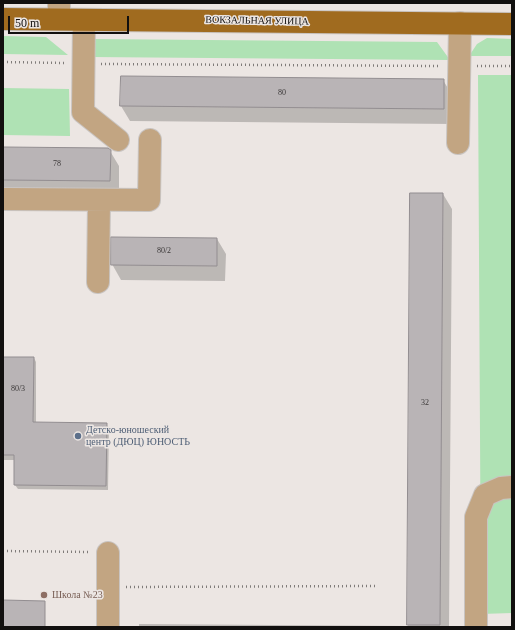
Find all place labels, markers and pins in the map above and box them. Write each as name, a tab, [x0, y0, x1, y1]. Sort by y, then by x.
place label: Детско-юношеский центр (ДЮЦ) ЮНОСТЬ	[86, 424, 190, 448]
marker: Детско-юношеский центр (ДЮЦ) ЮНОСТЬ	[73, 431, 83, 441]
place label: Школа №23	[52, 589, 103, 601]
marker: Школа №23	[39, 590, 49, 600]

